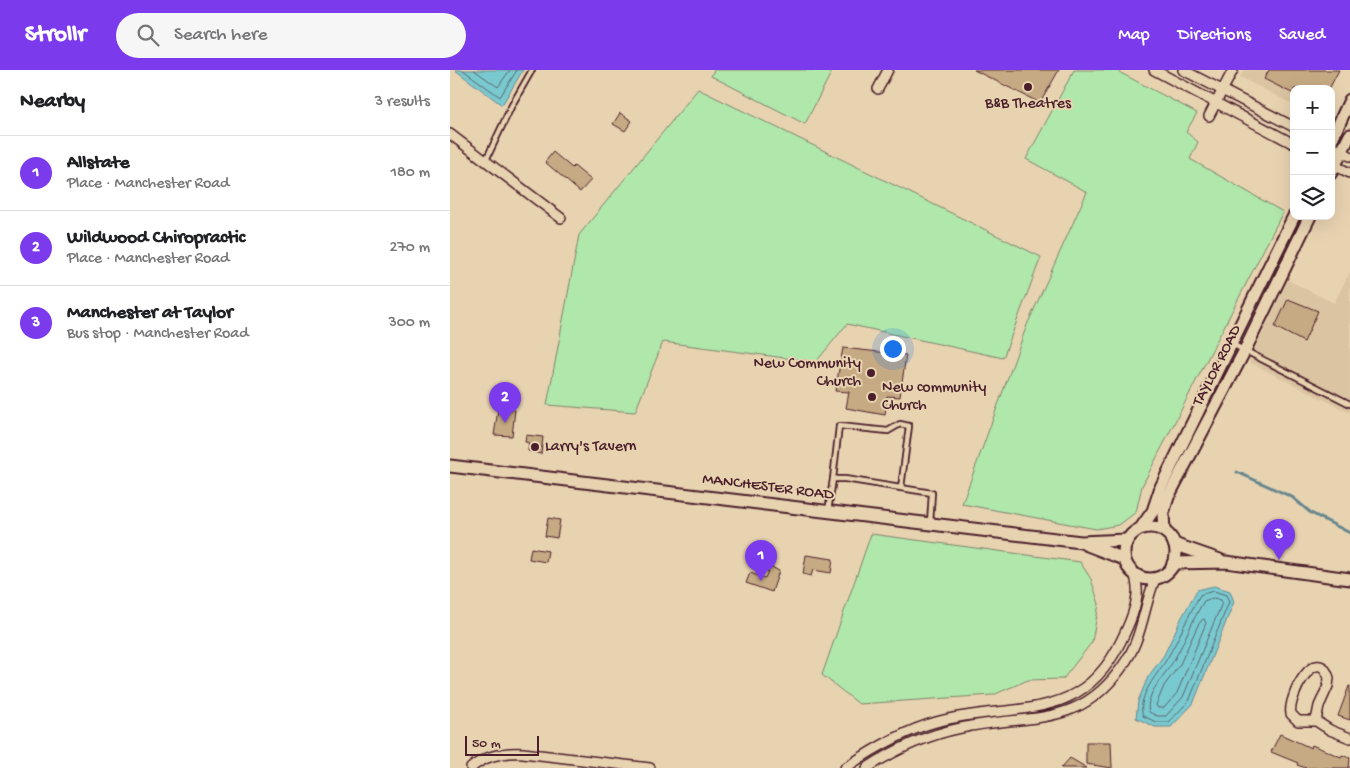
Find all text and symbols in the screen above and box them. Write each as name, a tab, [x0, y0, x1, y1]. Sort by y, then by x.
search box	[116, 13, 466, 58]
text: Strollr	[25, 21, 86, 50]
icon: search	[134, 21, 162, 49]
text: Search here	[174, 24, 268, 47]
text: Map	[1118, 25, 1150, 46]
text: Directions	[1178, 25, 1251, 46]
text: Saved	[1279, 25, 1325, 46]
marker: B&B Theatres	[1022, 81, 1034, 93]
map controls	[1290, 85, 1335, 220]
button: +	[1290, 85, 1335, 130]
text: Nearby	[20, 90, 85, 115]
text: 3 results	[375, 93, 430, 112]
place label: B&B Theatres	[984, 95, 1072, 114]
button: −	[1290, 130, 1335, 175]
text: Allstate	[67, 152, 129, 175]
text: 1	[33, 164, 39, 183]
text: 180 m	[391, 164, 430, 183]
text: Place · Manchester Road	[67, 175, 229, 194]
button: layers	[1290, 175, 1335, 220]
text: Wildwood Chiropractic	[67, 227, 245, 250]
text: 2	[32, 239, 40, 258]
text: 270 m	[390, 239, 430, 258]
text: Place · Manchester Road	[67, 250, 229, 269]
text: Manchester at Taylor	[67, 302, 233, 325]
text: 3	[32, 314, 40, 333]
text: 300 m	[388, 314, 430, 333]
street label: TAYLOR ROAD	[1189, 322, 1247, 411]
text: Bus stop · Manchester Road	[67, 325, 249, 344]
your location	[880, 336, 906, 362]
place label: New Community Church	[753, 355, 861, 392]
marker: New Community Church	[865, 367, 877, 379]
place label: New community Church	[882, 379, 986, 416]
pin: 2	[489, 382, 521, 423]
marker: New community Church	[866, 391, 878, 403]
place label: Larry's Tavern	[545, 438, 637, 457]
marker: Larry's Tavern	[529, 441, 541, 453]
street label: MANCHESTER ROAD	[701, 471, 835, 506]
pin: 3	[1263, 519, 1295, 560]
pin: 1	[745, 540, 777, 581]
scale bar	[465, 733, 539, 756]
text: 50 m	[472, 736, 501, 753]

